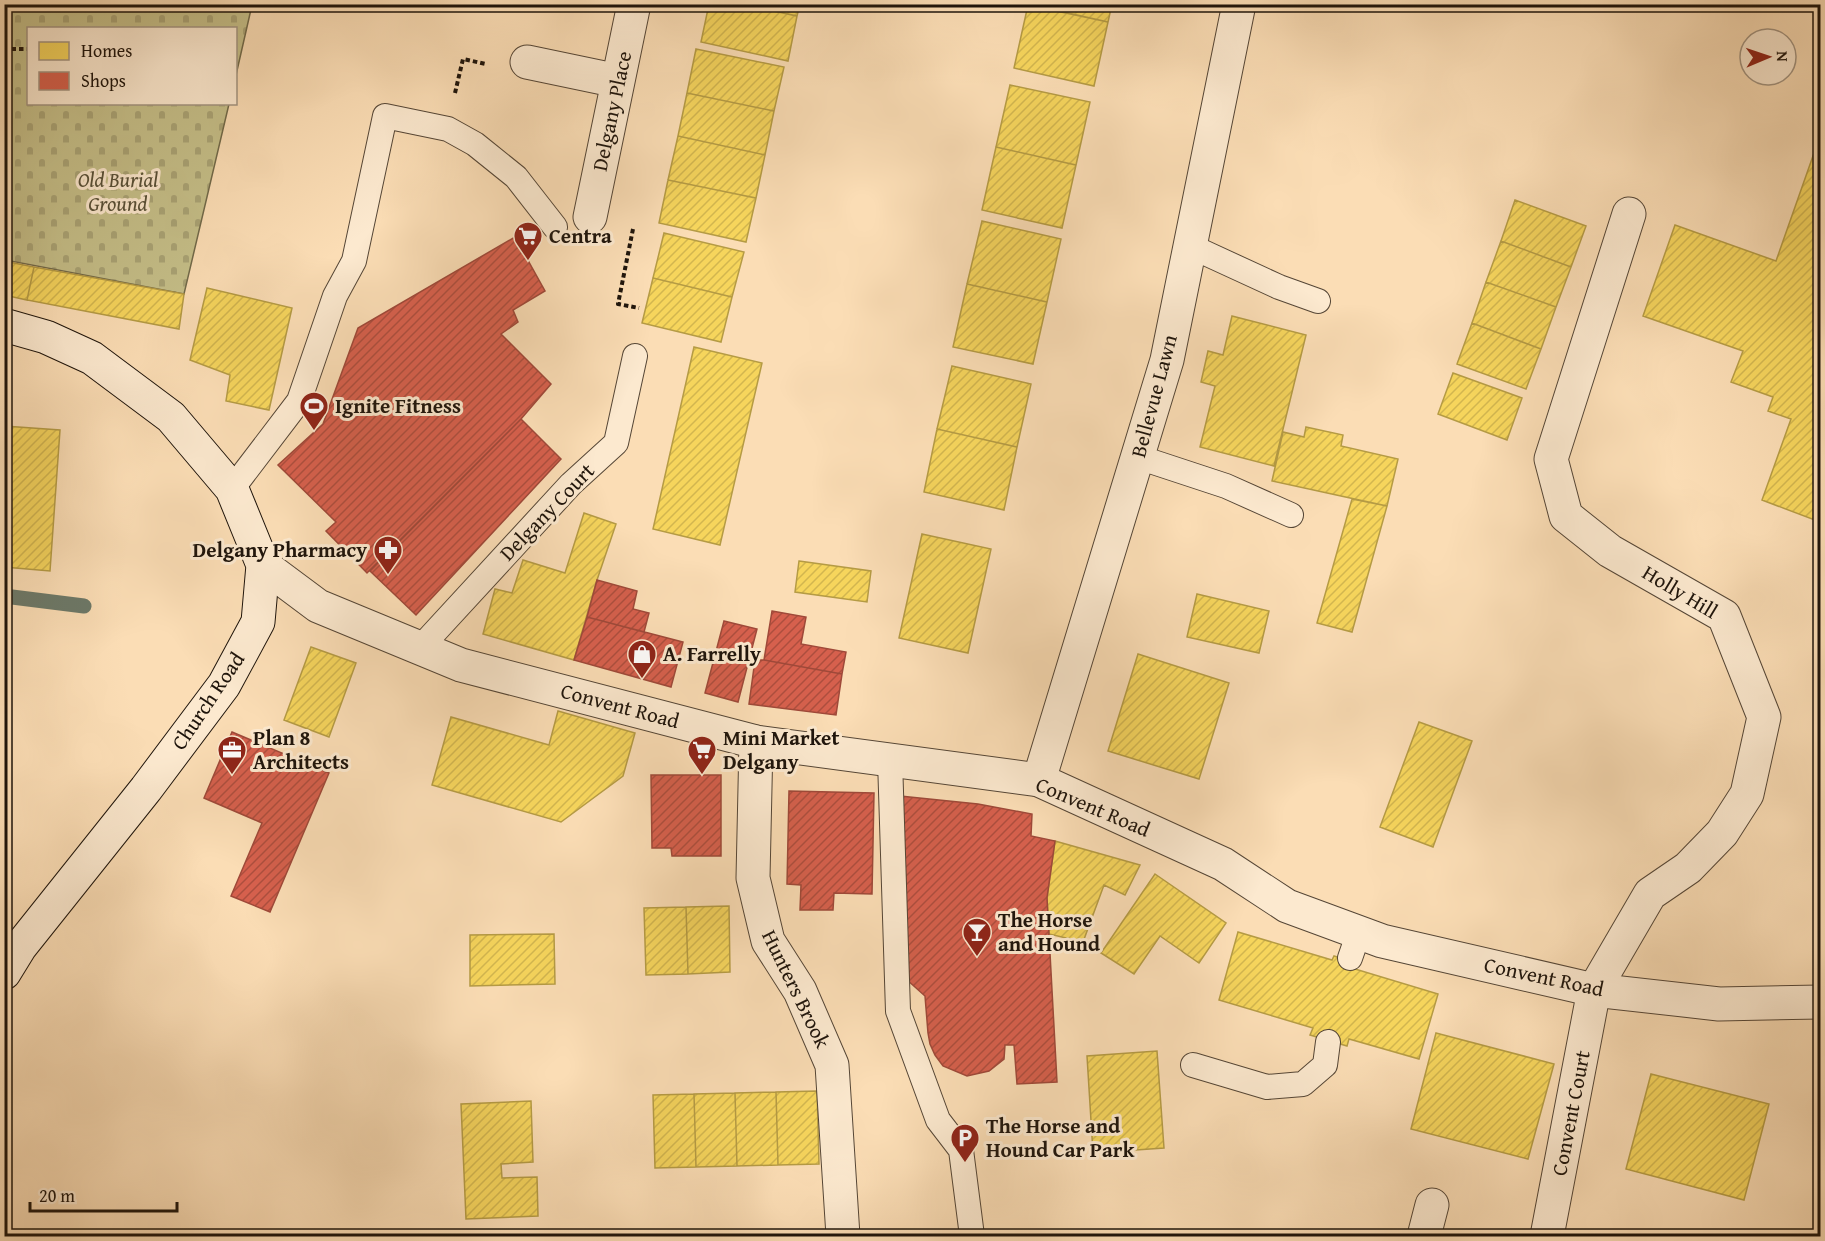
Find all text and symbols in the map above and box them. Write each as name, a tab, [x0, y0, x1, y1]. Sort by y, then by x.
legend	[27, 27, 237, 105]
north arrow	[1738, 27, 1798, 87]
text: Homes	[81, 37, 132, 64]
street label: Delgany Place	[584, 48, 639, 174]
text: N	[1771, 51, 1795, 63]
text: Shops	[81, 67, 126, 94]
park label: Old Burial Ground	[78, 164, 158, 219]
supermarket icon: Centra	[512, 220, 544, 262]
place label: Centra	[549, 220, 612, 251]
street label: Bellevue Lawn	[1122, 331, 1185, 461]
sports icon: Ignite Fitness	[298, 390, 330, 432]
place label: Ignite Fitness	[335, 390, 461, 421]
street label: Delgany Court	[492, 455, 602, 567]
place label: Delgany Pharmacy	[193, 534, 367, 565]
pharmacy icon: Delgany Pharmacy	[372, 534, 404, 576]
street label: Holly Hill	[1637, 557, 1724, 626]
shop icon: A. Farrelly	[626, 638, 658, 680]
place label: A. Farrelly	[663, 638, 761, 669]
street label: Church Road	[163, 645, 252, 756]
street label: Convent Road	[557, 675, 684, 736]
place label: Plan 8 Architects	[253, 722, 349, 777]
place label: Mini Market Delgany	[723, 722, 839, 777]
office icon: Plan 8 Architects	[216, 734, 248, 776]
supermarket icon: Mini Market Delgany	[686, 734, 718, 776]
street label: Convent Road	[1031, 769, 1156, 845]
place label: The Horse and Hound	[998, 904, 1100, 959]
bar icon: The Horse and Hound	[961, 916, 993, 958]
street label: Hunters Brook	[754, 924, 839, 1054]
street label: Convent Road	[1481, 949, 1608, 1004]
street label: Convent Court	[1543, 1047, 1598, 1178]
place label: The Horse and Hound Car Park	[986, 1110, 1135, 1165]
parking icon: The Horse and Hound Car Park	[949, 1122, 981, 1164]
scale bar	[30, 1175, 177, 1213]
text: 20 m	[39, 1182, 75, 1209]

